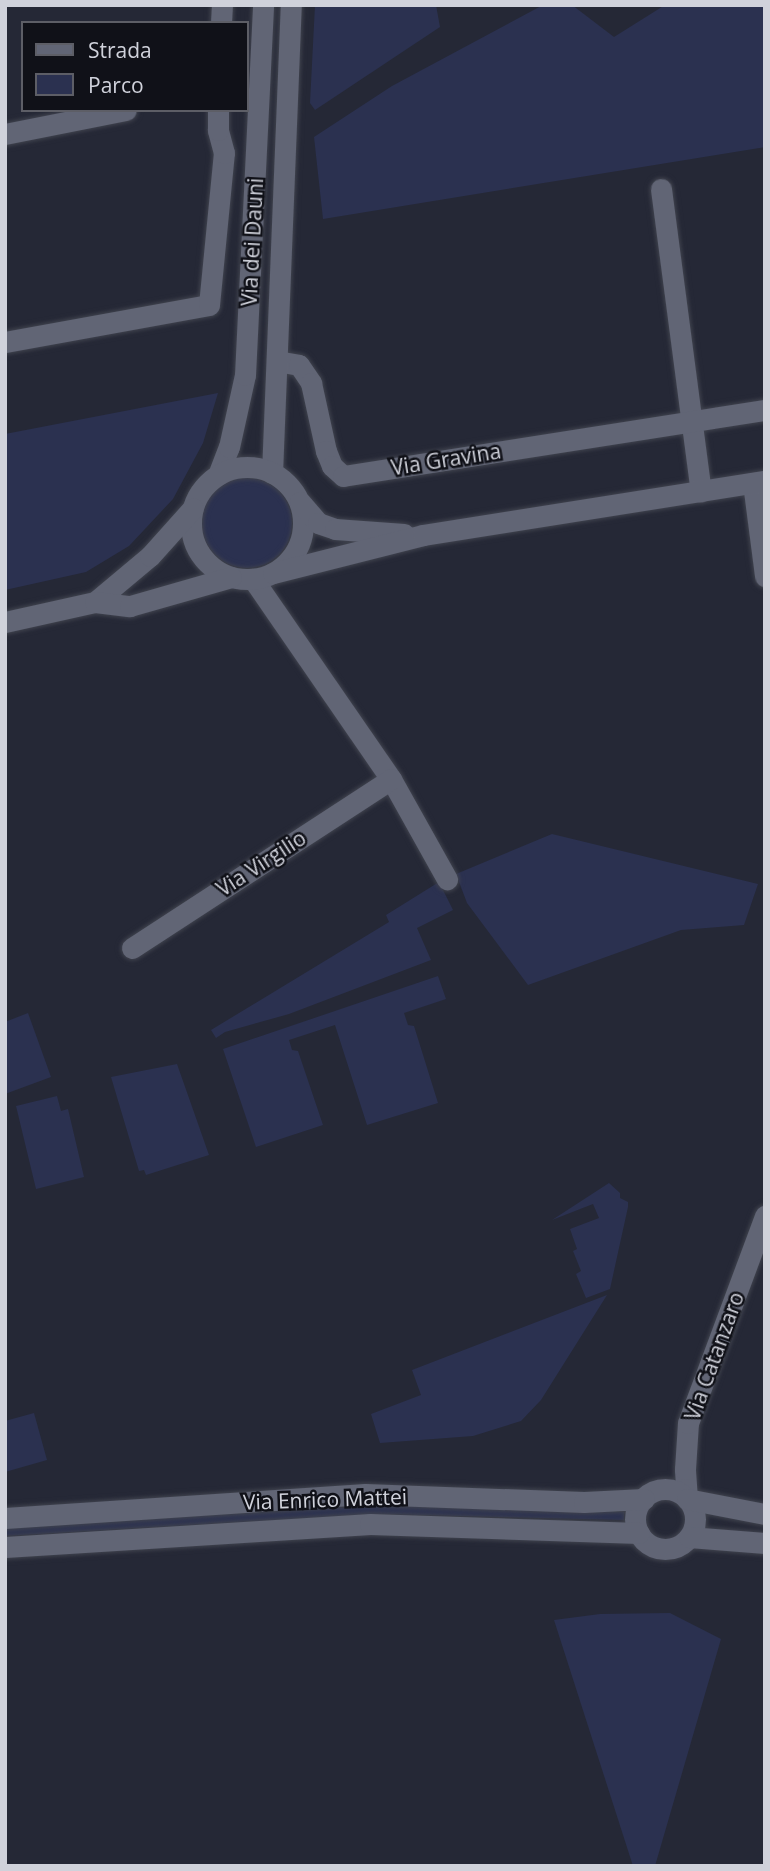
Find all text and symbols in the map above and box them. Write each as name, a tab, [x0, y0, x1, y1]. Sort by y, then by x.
legend	[21, 21, 248, 112]
text: Strada	[88, 36, 152, 64]
text: Parco	[88, 71, 144, 99]
street label: Via dei Dauni	[236, 177, 268, 307]
street label: Via Gravina	[389, 438, 503, 480]
street label: Via Virgilio	[212, 825, 310, 901]
street label: Via Catanzaro	[679, 1288, 749, 1424]
street label: Via Enrico Mattei	[243, 1484, 407, 1514]

